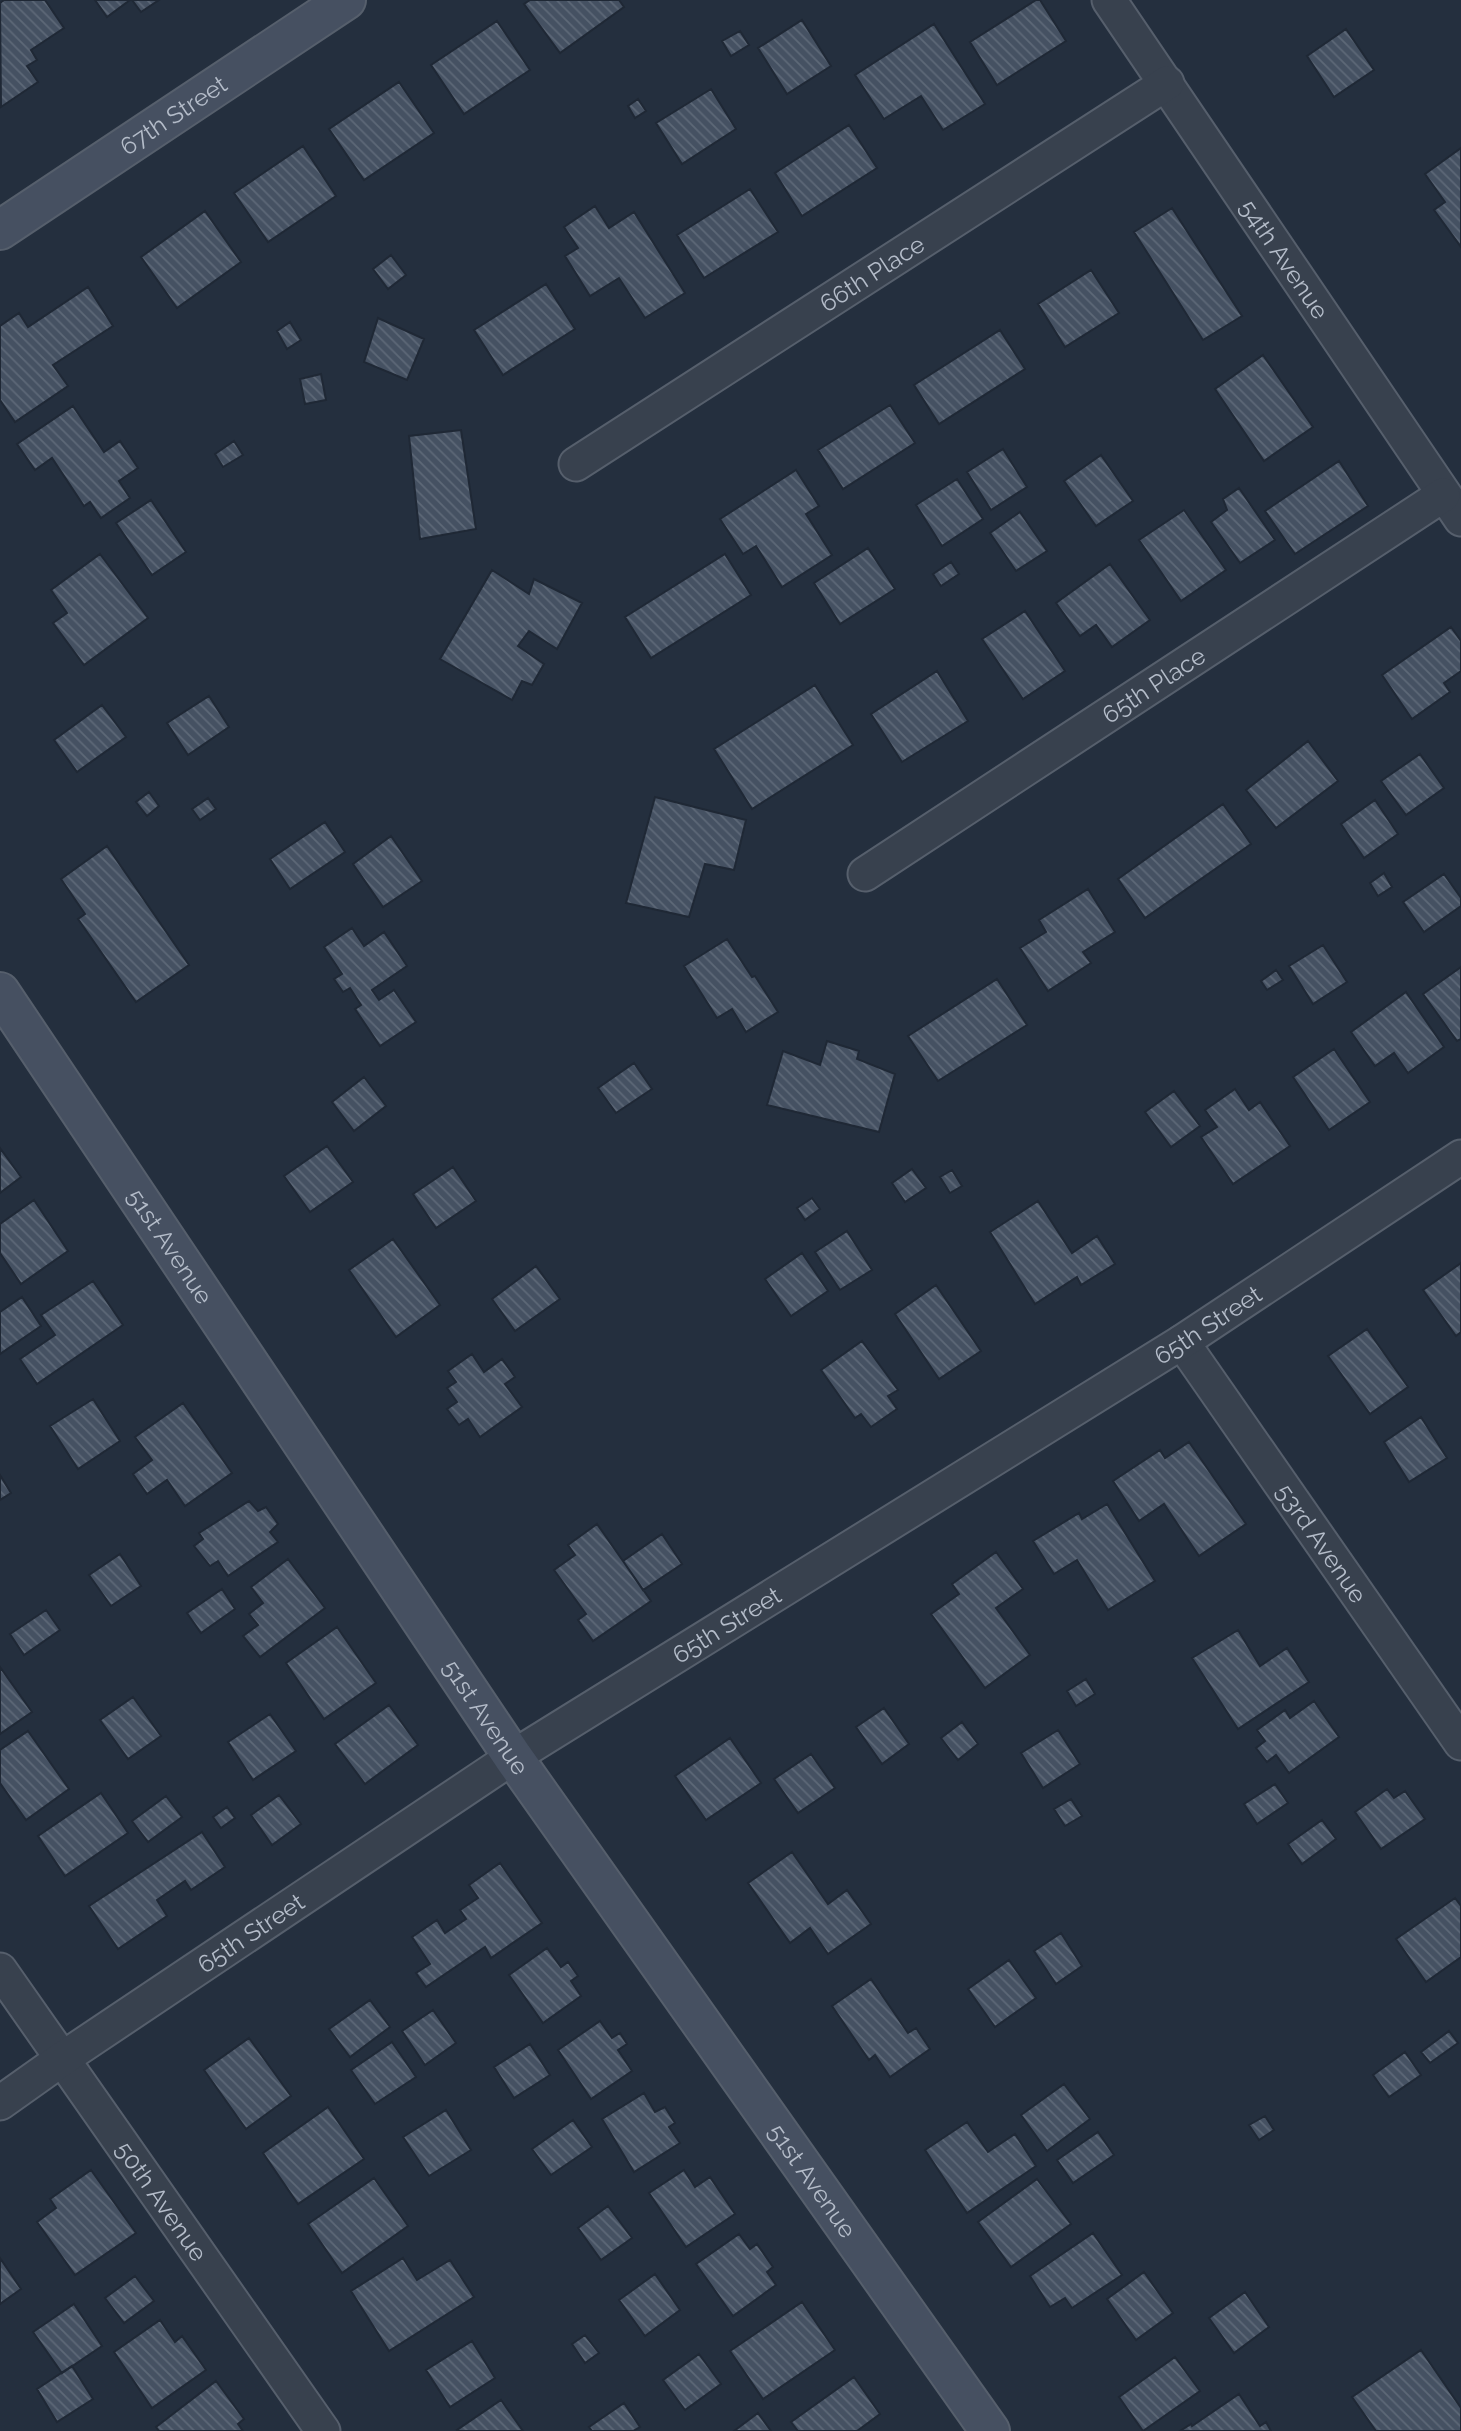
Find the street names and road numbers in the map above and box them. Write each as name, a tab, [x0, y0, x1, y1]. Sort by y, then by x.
street label: 67th Street	[114, 69, 232, 161]
street label: 54th Avenue	[1234, 194, 1335, 324]
street label: 66th Place	[814, 229, 930, 318]
street label: 65th Place	[1096, 640, 1211, 729]
street label: 51st Avenue	[121, 1183, 219, 1309]
street label: 65th Street	[1149, 1279, 1267, 1370]
street label: 53rd Avenue	[1270, 1478, 1373, 1608]
street label: 65th Street	[667, 1580, 786, 1669]
street label: 51st Avenue	[437, 1654, 535, 1780]
street label: 65th Street	[192, 1887, 309, 1979]
street label: 51st Avenue	[763, 2118, 863, 2243]
street label: 50th Avenue	[110, 2136, 214, 2266]

